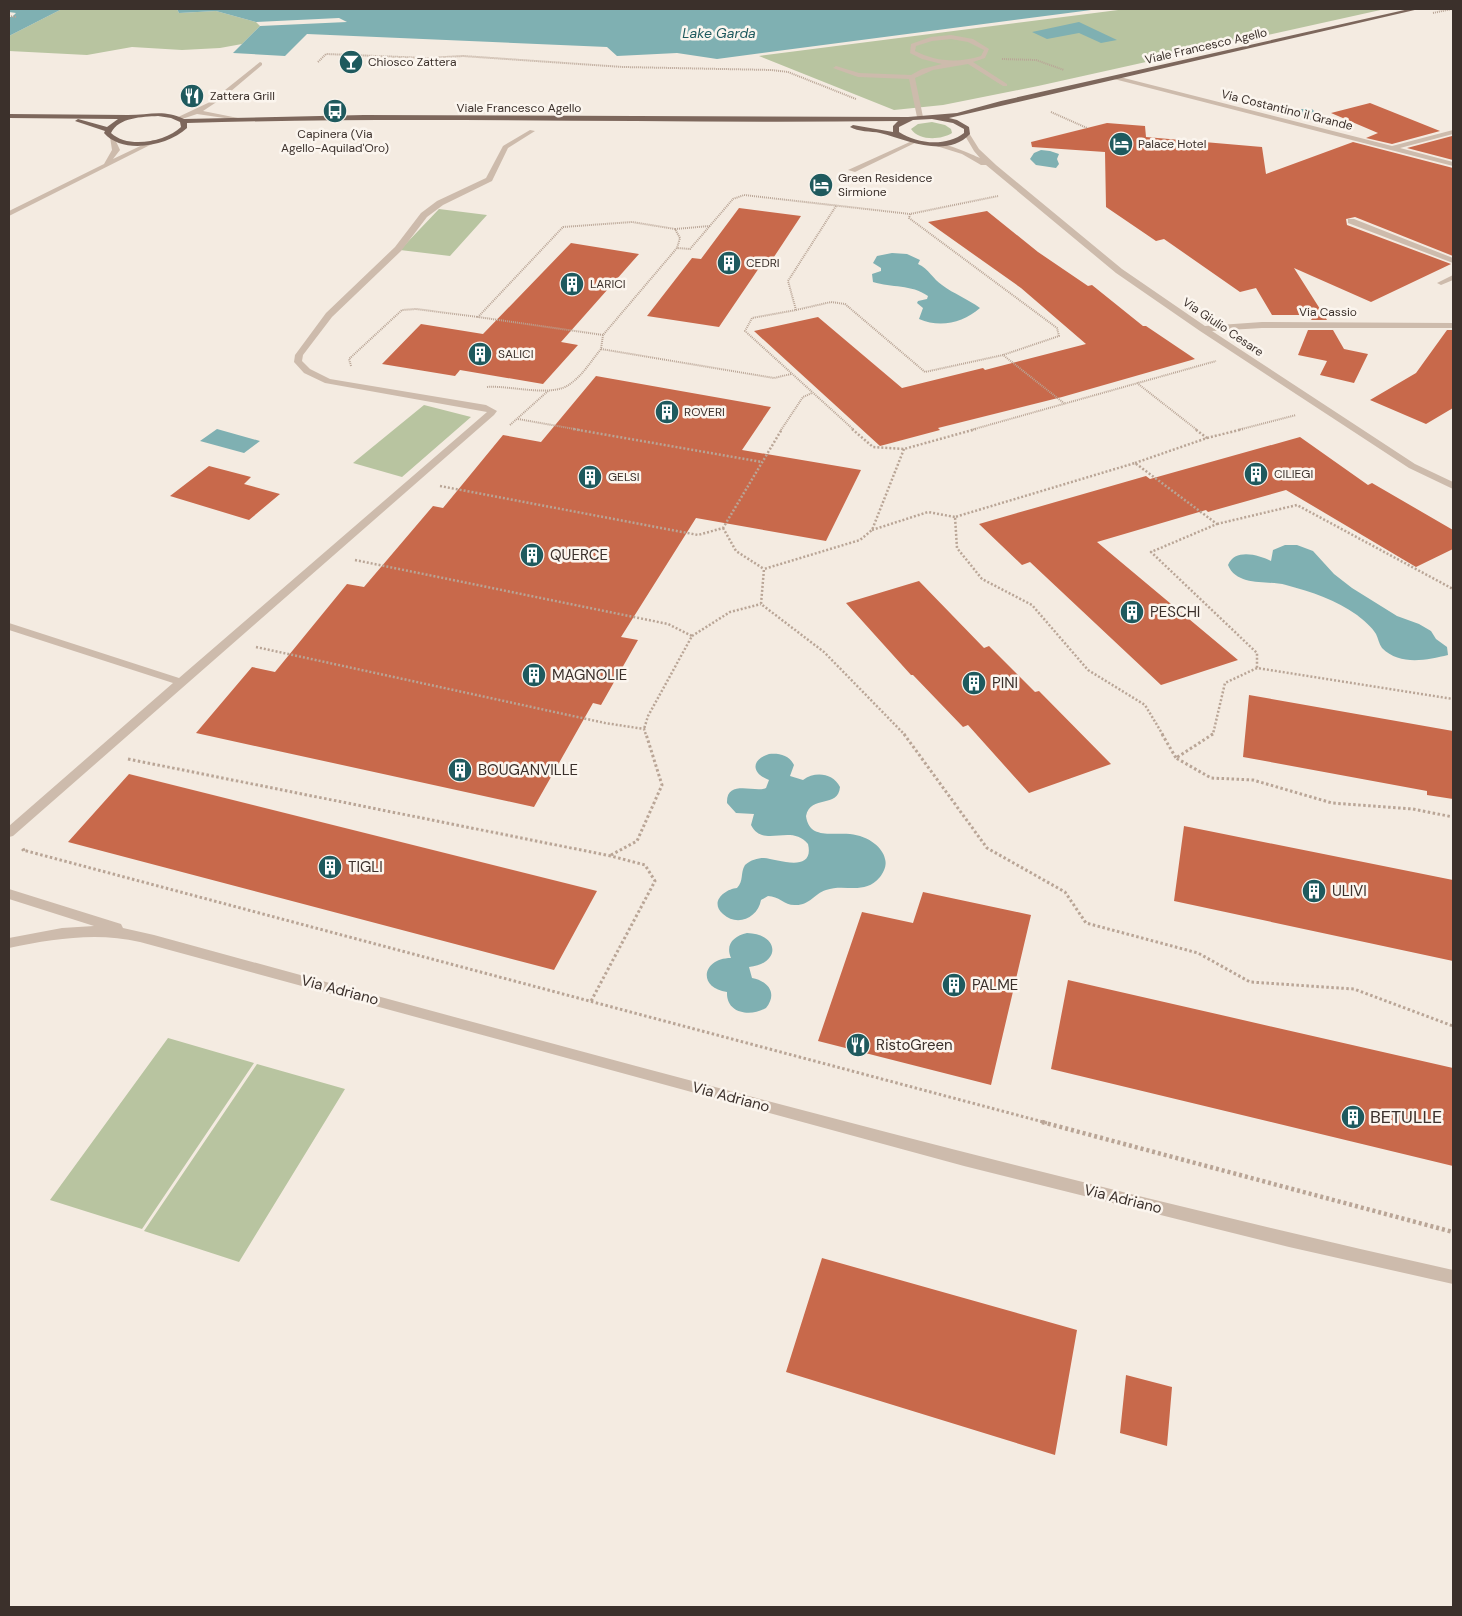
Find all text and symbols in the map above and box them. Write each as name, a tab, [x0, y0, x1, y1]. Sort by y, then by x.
water label: Lake Garda	[682, 24, 756, 42]
street label: Viale Francesco Agello	[1143, 24, 1269, 68]
bar icon: Chiosco Zattera	[338, 49, 364, 75]
place label: Chiosco Zattera	[368, 54, 457, 70]
restaurant icon: Zattera Grill	[179, 83, 205, 109]
street label: Via Costantino il Grande	[1220, 86, 1355, 134]
place label: Zattera Grill	[210, 88, 275, 104]
bus stop icon: Capinera (Via Agello-Aquilad'Oro)	[322, 98, 348, 124]
street label: Viale Francesco Agello	[457, 100, 581, 116]
place label: Capinera (Via Agello-Aquilad'Oro)	[281, 126, 389, 156]
hotel icon: Palace Hotel	[1108, 131, 1134, 157]
place label: Palace Hotel	[1138, 136, 1206, 152]
place label: Green Residence Sirmione	[838, 170, 933, 200]
hotel icon: Green Residence Sirmione	[808, 172, 834, 198]
building icon: CEDRI	[716, 250, 742, 276]
place label: CEDRI	[746, 255, 780, 271]
building icon: LARICI	[559, 271, 585, 297]
place label: LARICI	[590, 276, 626, 292]
street label: Via Giulio Cesare	[1179, 294, 1267, 360]
street label: Via Cassio	[1299, 304, 1357, 320]
building icon: SALICI	[467, 341, 493, 367]
place label: SALICI	[498, 346, 533, 362]
building icon: ROVERI	[654, 399, 680, 425]
place label: ROVERI	[684, 404, 725, 420]
building icon: CILIEGI	[1243, 461, 1269, 487]
building icon: GELSI	[577, 464, 603, 490]
place label: CILIEGI	[1274, 466, 1313, 482]
place label: GELSI	[608, 469, 640, 485]
building icon: QUERCE	[519, 542, 545, 568]
place label: QUERCE	[550, 545, 608, 565]
building icon: PESCHI	[1119, 599, 1145, 625]
place label: PESCHI	[1150, 602, 1200, 622]
building icon: MAGNOLIE	[521, 662, 547, 688]
place label: MAGNOLIE	[552, 665, 627, 685]
building icon: PINI	[961, 670, 987, 696]
place label: PINI	[992, 673, 1018, 693]
building icon: BOUGANVILLE	[447, 757, 473, 783]
place label: BOUGANVILLE	[478, 760, 578, 780]
building icon: TIGLI	[317, 854, 343, 880]
place label: TIGLI	[348, 857, 383, 877]
building icon: ULIVI	[1301, 878, 1327, 904]
place label: ULIVI	[1332, 881, 1367, 901]
street label: Via Adriano	[299, 970, 381, 1010]
building icon: PALME	[941, 972, 967, 998]
place label: PALME	[972, 975, 1018, 995]
restaurant icon: RistoGreen	[845, 1032, 871, 1058]
place label: RistoGreen	[876, 1035, 953, 1055]
street label: Via Adriano	[690, 1077, 772, 1117]
building icon: BETULLE	[1340, 1104, 1366, 1130]
place label: BETULLE	[1370, 1105, 1442, 1129]
street label: Via Adriano	[1082, 1180, 1164, 1218]

